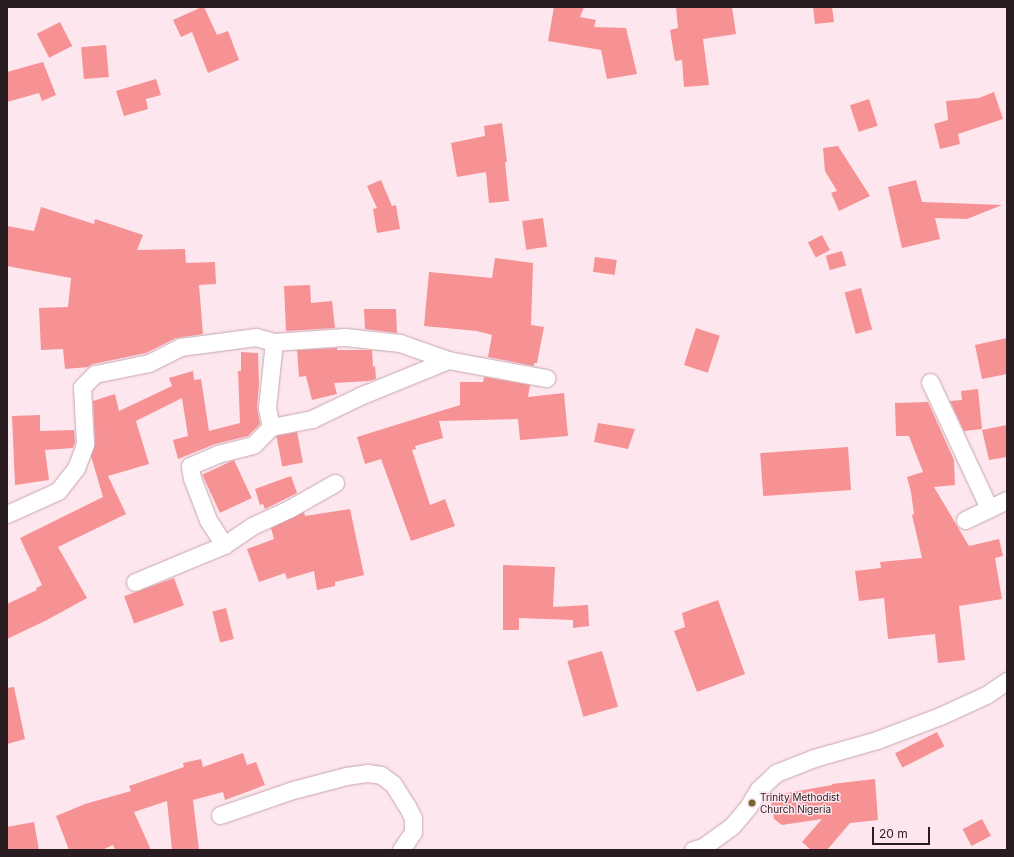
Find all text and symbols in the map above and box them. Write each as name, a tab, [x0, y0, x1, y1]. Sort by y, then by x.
place label: Trinity Methodist Church Nigeria	[760, 791, 840, 814]
marker: Trinity Methodist Church Nigeria	[747, 798, 757, 808]
scale bar	[874, 819, 932, 845]
text: 20 m	[879, 826, 908, 841]

